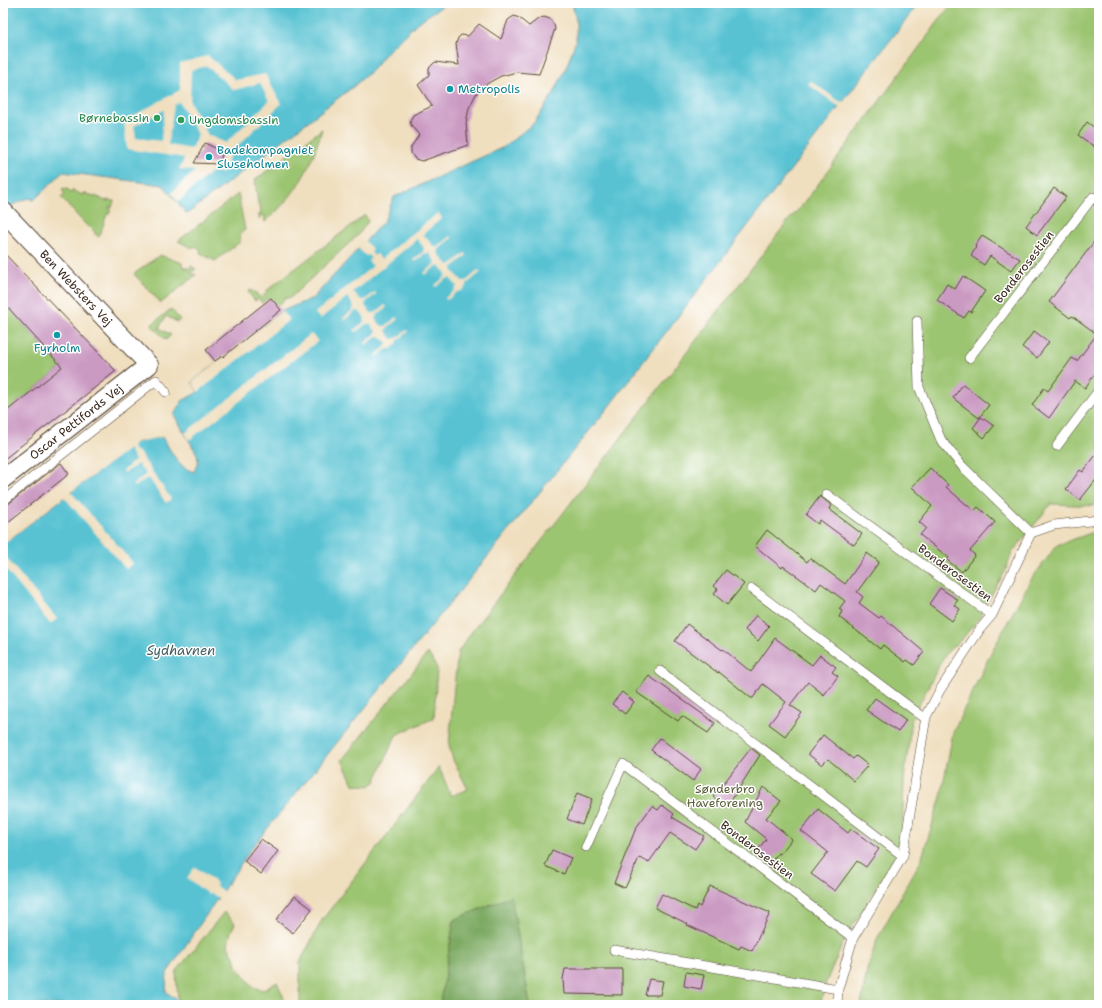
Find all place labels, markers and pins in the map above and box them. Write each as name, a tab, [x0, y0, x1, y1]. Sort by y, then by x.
place label: Metropolis	[458, 81, 520, 97]
marker: Metropolis	[445, 84, 455, 94]
place label: Børnebassin	[79, 110, 149, 126]
place label: Ungdomsbassin	[189, 112, 279, 128]
marker: Børnebassin	[152, 113, 162, 123]
marker: Ungdomsbassin	[176, 115, 186, 125]
place label: Badekompagniet Sluseholmen	[217, 142, 313, 172]
marker: Badekompagniet Sluseholmen	[204, 152, 214, 162]
marker: Fyrholm	[52, 330, 62, 340]
place label: Fyrholm	[34, 340, 80, 356]

